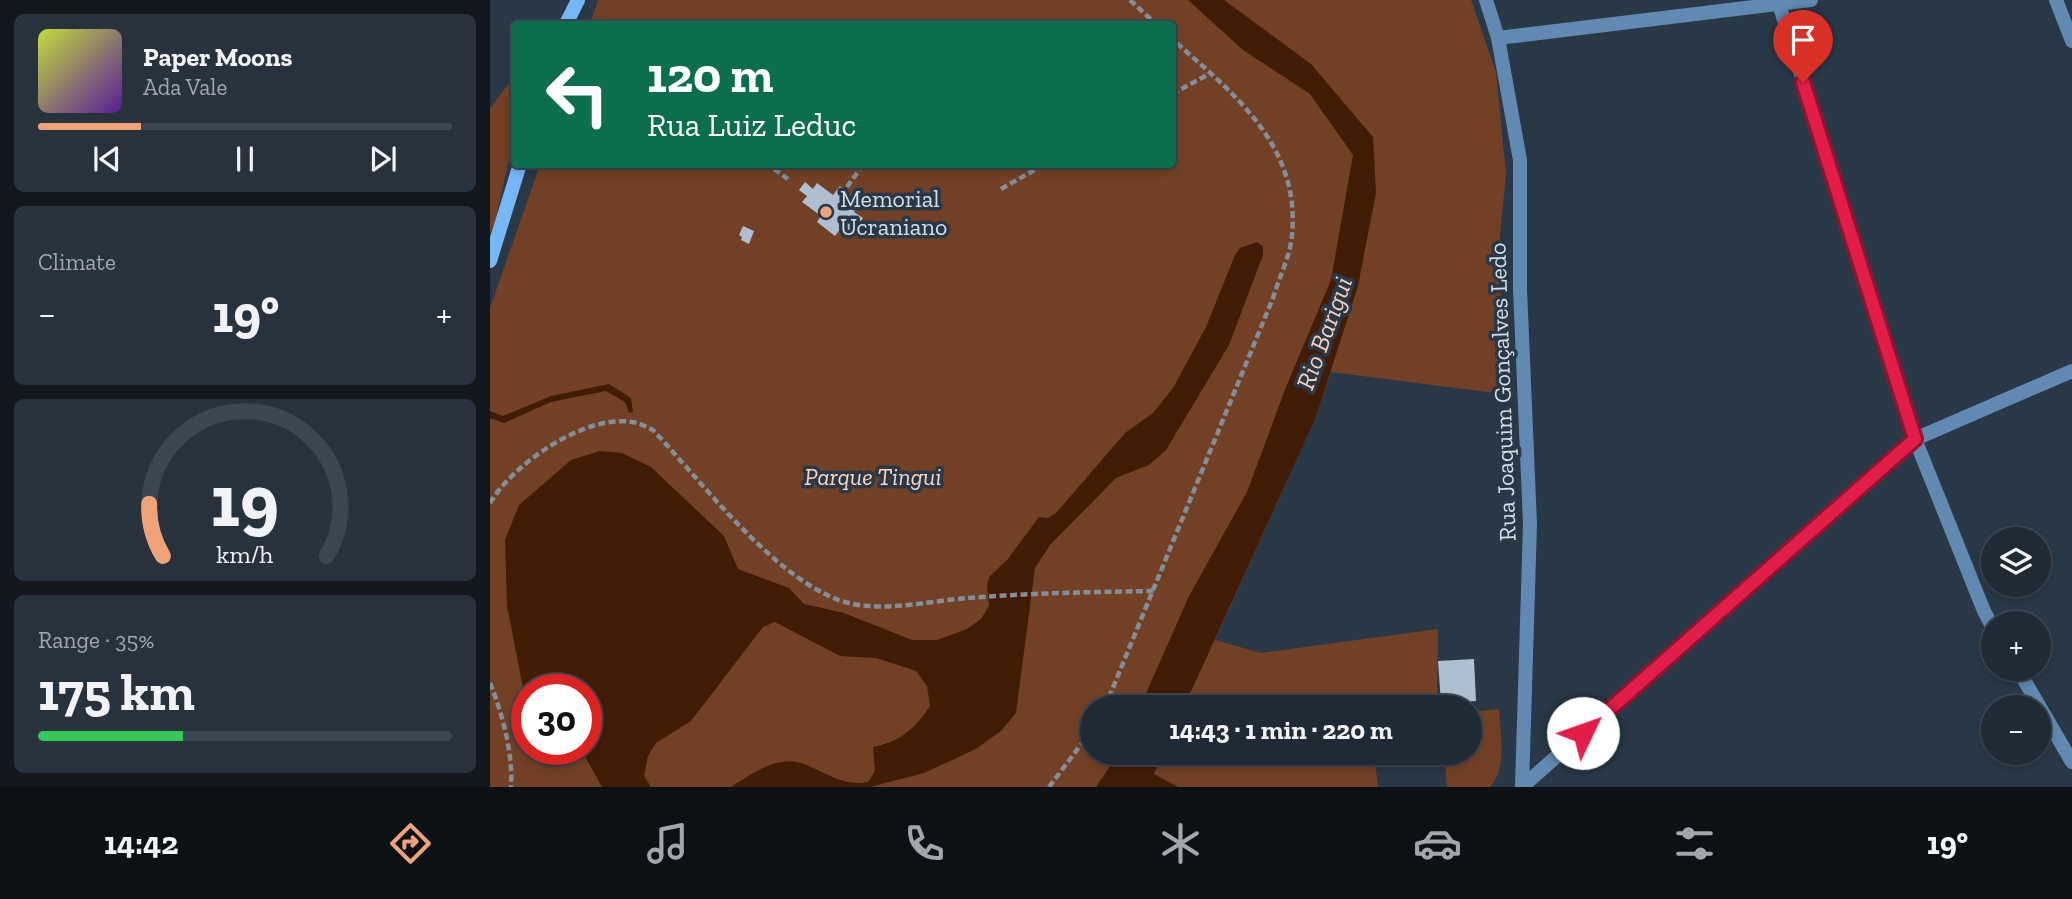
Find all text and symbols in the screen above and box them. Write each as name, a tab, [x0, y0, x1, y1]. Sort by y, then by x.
pin	[1773, 10, 1833, 82]
icon: arrive	[1784, 21, 1822, 59]
text: Paper Moons	[143, 41, 292, 73]
text: 120 m	[647, 46, 773, 105]
icon: left	[532, 49, 623, 140]
text: Ada Vale	[143, 73, 227, 101]
text: Rua Luiz Leduc	[647, 106, 856, 144]
icon: previous	[88, 140, 126, 178]
icon: pause	[226, 140, 264, 178]
icon: next	[364, 140, 402, 178]
place label: Memorial Ucraniano	[840, 184, 947, 241]
marker: Memorial Ucraniano	[818, 204, 834, 220]
street label: Rua Joaquim Gonçalves Ledo	[1482, 242, 1522, 542]
text: Climate	[38, 248, 116, 276]
water label: Rio Barigui	[1289, 272, 1359, 394]
text: 19°	[212, 283, 279, 345]
text: −	[38, 291, 56, 337]
text: +	[436, 291, 452, 337]
text: 19	[211, 457, 279, 545]
park label: Parque Tingui	[804, 462, 942, 491]
map controls	[1981, 527, 2051, 765]
button: layers	[1981, 527, 2051, 597]
text: km/h	[216, 538, 274, 568]
button: +	[1981, 611, 2051, 681]
text: Range · 35%	[38, 626, 154, 654]
text: 175 km	[38, 661, 195, 723]
speed limit sign: 30	[511, 674, 602, 765]
button: −	[1981, 695, 2051, 765]
position arrow	[1546, 696, 1620, 770]
text: 14:43 · 1 min · 220 m	[1169, 714, 1393, 746]
icon: directions	[386, 819, 435, 868]
icon: music	[643, 819, 692, 868]
icon: phone	[900, 819, 949, 868]
icon: climate	[1156, 819, 1205, 868]
icon: car	[1413, 819, 1462, 868]
icon: filters	[1670, 819, 1719, 868]
text: 14:42	[104, 824, 178, 862]
text: 19°	[1927, 824, 1968, 862]

